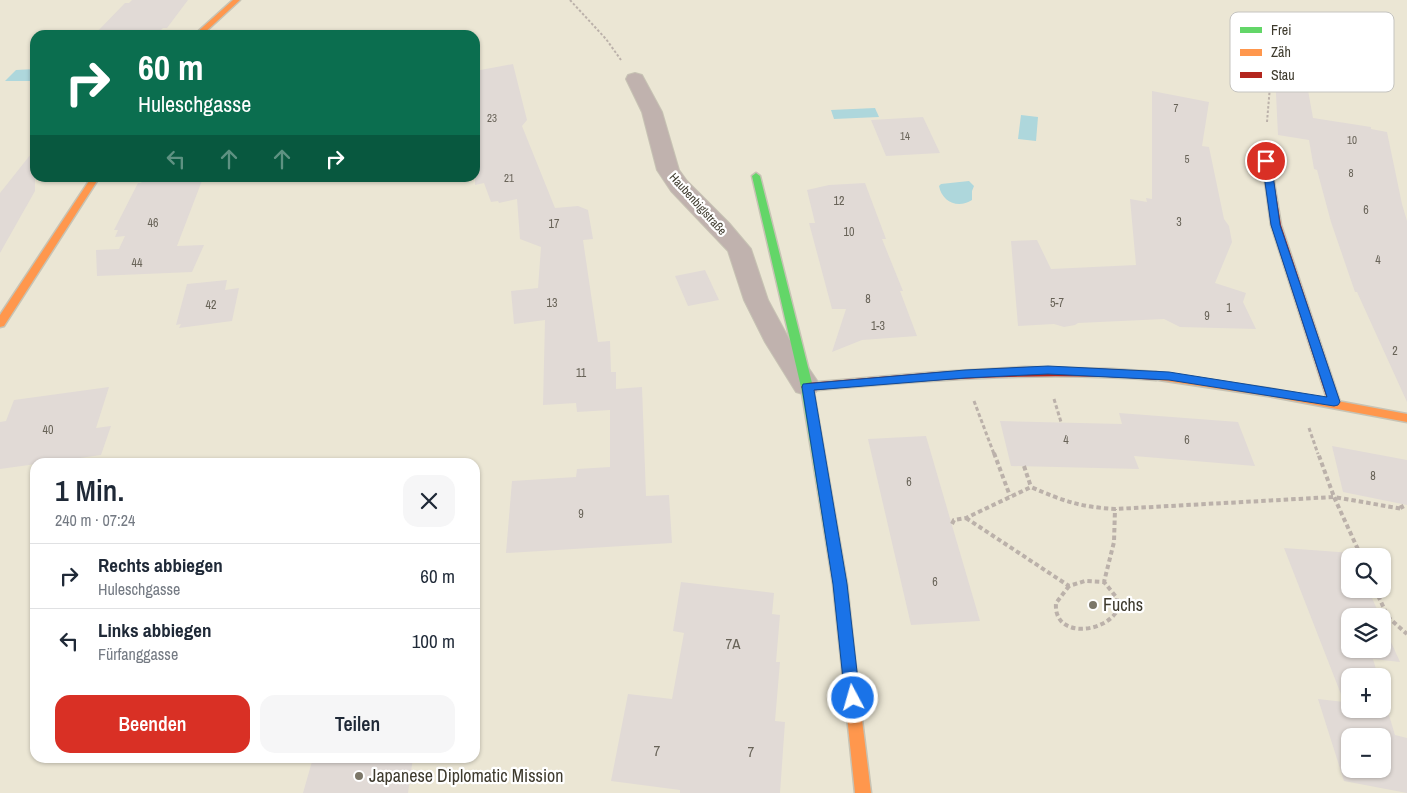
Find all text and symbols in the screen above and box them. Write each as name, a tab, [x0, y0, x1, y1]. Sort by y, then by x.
legend	[1230, 12, 1394, 92]
text: Frei	[1271, 21, 1291, 39]
text: Zäh	[1271, 43, 1291, 61]
text: 60 m	[138, 44, 203, 91]
icon: right	[55, 50, 120, 115]
text: Stau	[1271, 66, 1295, 84]
text: Huleschgasse	[138, 89, 251, 119]
house number: 7	[1173, 101, 1179, 115]
house number: 23	[487, 111, 497, 125]
house number: 14	[900, 129, 910, 143]
house number: 10	[1347, 133, 1357, 147]
pin	[1245, 140, 1287, 182]
icon: left	[162, 145, 190, 173]
icon: ahead	[215, 145, 243, 173]
icon: ahead	[268, 145, 296, 173]
icon: right	[321, 145, 349, 173]
icon: arrive	[1252, 147, 1280, 175]
house number: 5	[1184, 152, 1190, 166]
house number: 8	[1348, 166, 1354, 180]
street label: Haubenbiglstraße	[666, 170, 730, 238]
house number: 21	[504, 171, 514, 185]
house number: 12	[834, 193, 844, 209]
house number: 6	[1363, 202, 1369, 218]
house number: 3	[1176, 214, 1182, 230]
house number: 46	[148, 215, 158, 231]
house number: 17	[549, 216, 560, 232]
house number: 10	[844, 224, 854, 240]
house number: 4	[1375, 252, 1381, 268]
house number: 44	[132, 255, 143, 271]
house number: 8	[865, 291, 871, 307]
house number: 13	[547, 295, 557, 311]
house number: 5-7	[1050, 295, 1065, 311]
house number: 42	[206, 297, 216, 313]
house number: 1	[1226, 300, 1232, 316]
house number: 9	[1204, 308, 1210, 324]
house number: 1-3	[871, 318, 885, 334]
house number: 2	[1392, 343, 1398, 359]
house number: 11	[576, 365, 587, 381]
house number: 40	[43, 422, 53, 438]
house number: 4	[1063, 432, 1069, 448]
house number: 6	[1184, 432, 1190, 448]
house number: 8	[1370, 468, 1376, 484]
text: 1 Min.	[55, 470, 124, 510]
house number: 6	[906, 474, 912, 490]
button: close	[403, 475, 455, 527]
house number: 9	[578, 506, 584, 522]
text: 240 m · 07:24	[55, 509, 135, 531]
map controls	[1341, 548, 1391, 778]
button: search	[1341, 548, 1391, 598]
text: Rechts abbiegen	[98, 552, 223, 578]
icon: right	[55, 562, 83, 590]
text: 60 m	[420, 563, 455, 589]
house number: 6	[932, 574, 938, 590]
text: Huleschgasse	[98, 578, 180, 600]
place label: Fuchs	[1103, 592, 1143, 617]
marker: Fuchs	[1087, 599, 1099, 611]
button: layers	[1341, 608, 1391, 658]
text: Links abbiegen	[98, 617, 211, 643]
icon: left	[55, 627, 83, 655]
text: 100 m	[412, 628, 455, 654]
house number: 7A	[725, 633, 741, 654]
text: Fürfanggasse	[98, 643, 178, 665]
button: +	[1341, 668, 1391, 718]
position arrow	[826, 671, 878, 723]
button: Beenden	[55, 695, 250, 753]
button: Teilen	[260, 695, 455, 753]
button: −	[1341, 728, 1391, 778]
house number: 7	[654, 740, 661, 761]
house number: 7	[748, 741, 755, 762]
place label: Japanese Diplomatic Mission	[369, 763, 563, 788]
marker: Japanese Diplomatic Mission	[353, 770, 365, 782]

